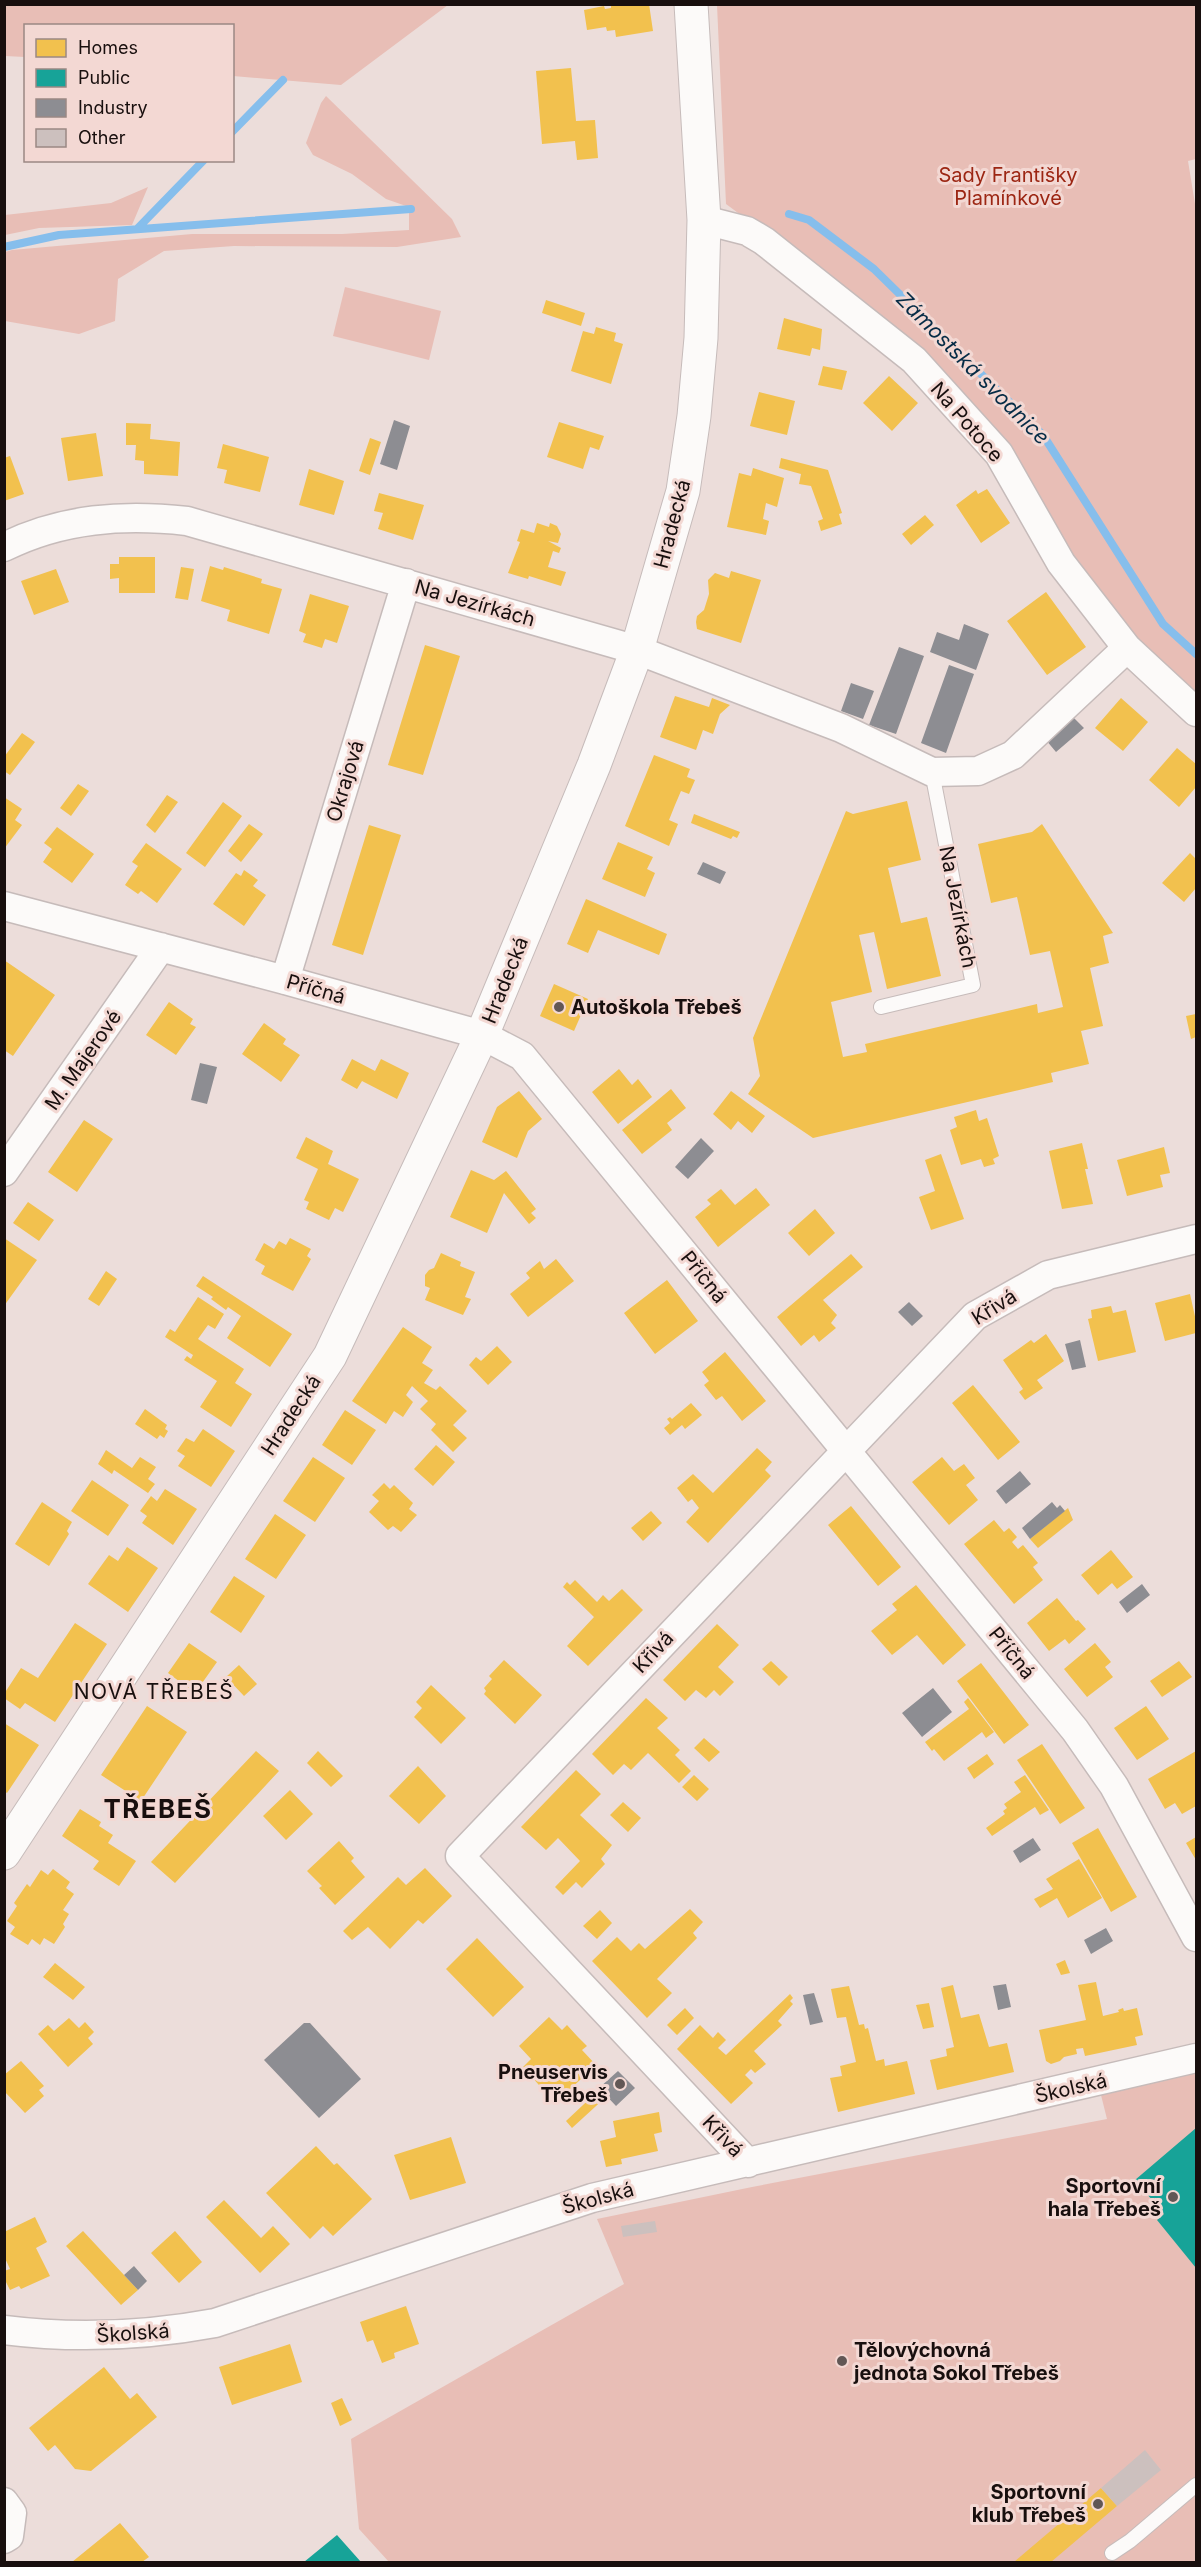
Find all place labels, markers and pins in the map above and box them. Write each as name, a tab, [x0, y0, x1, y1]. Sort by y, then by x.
place label: Autoškola Třebeš	[571, 995, 742, 1019]
marker: Autoškola Třebeš	[552, 1000, 566, 1014]
place label: Pneuservis Třebeš	[498, 2060, 608, 2107]
marker: Pneuservis Třebeš	[613, 2077, 627, 2091]
place label: Sportovní hala Třebeš	[1048, 2174, 1162, 2221]
marker: Sportovní hala Třebeš	[1166, 2190, 1180, 2204]
place label: Tělovýchovná jednota Sokol Třebeš	[853, 2338, 1059, 2385]
marker: Tělovýchovná jednota Sokol Třebeš	[835, 2354, 849, 2368]
place label: Sportovní klub Třebeš	[972, 2480, 1087, 2527]
marker: Sportovní klub Třebeš	[1091, 2497, 1105, 2511]

